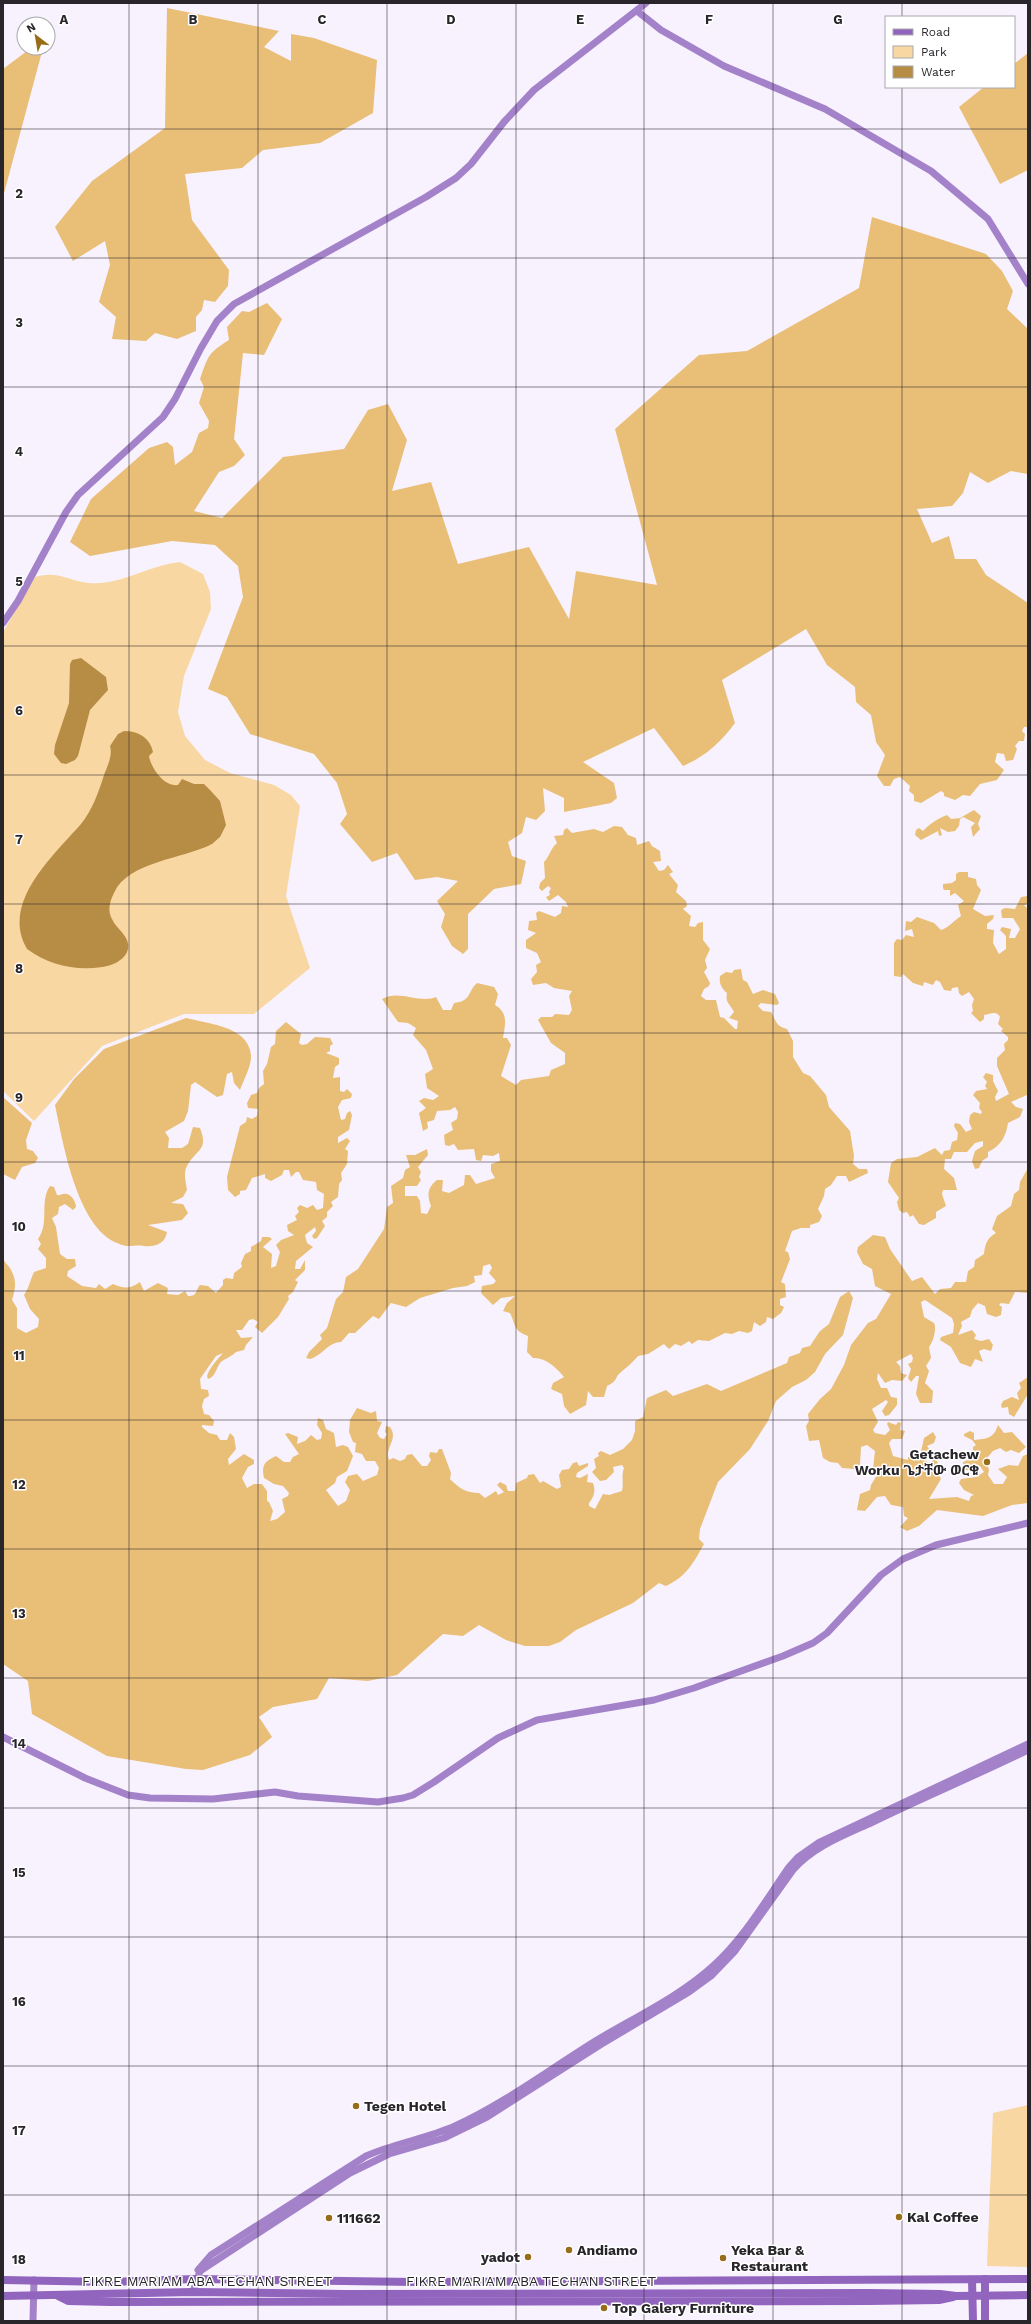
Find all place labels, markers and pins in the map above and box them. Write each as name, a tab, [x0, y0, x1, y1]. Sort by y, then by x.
place label: Getachew Worku ጌታቸው ወርቁ	[855, 1446, 979, 1478]
marker: Getachew Worku ጌታቸው ወርቁ	[982, 1457, 992, 1467]
place label: Tegen Hotel	[364, 2098, 446, 2114]
marker: Tegen Hotel	[351, 2101, 361, 2111]
place label: Kal Coffee	[907, 2209, 979, 2225]
place label: 111662	[337, 2210, 381, 2226]
marker: Kal Coffee	[894, 2212, 904, 2222]
marker: 111662	[324, 2213, 334, 2223]
place label: Andiamo	[577, 2242, 638, 2258]
place label: Yeka Bar & Restaurant	[731, 2242, 808, 2274]
marker: Andiamo	[564, 2245, 574, 2255]
place label: yadot	[480, 2249, 520, 2265]
marker: yadot	[523, 2252, 533, 2262]
marker: Yeka Bar & Restaurant	[718, 2253, 728, 2263]
place label: Top Galery Furniture	[612, 2300, 754, 2316]
marker: Top Galery Furniture	[599, 2303, 609, 2313]

